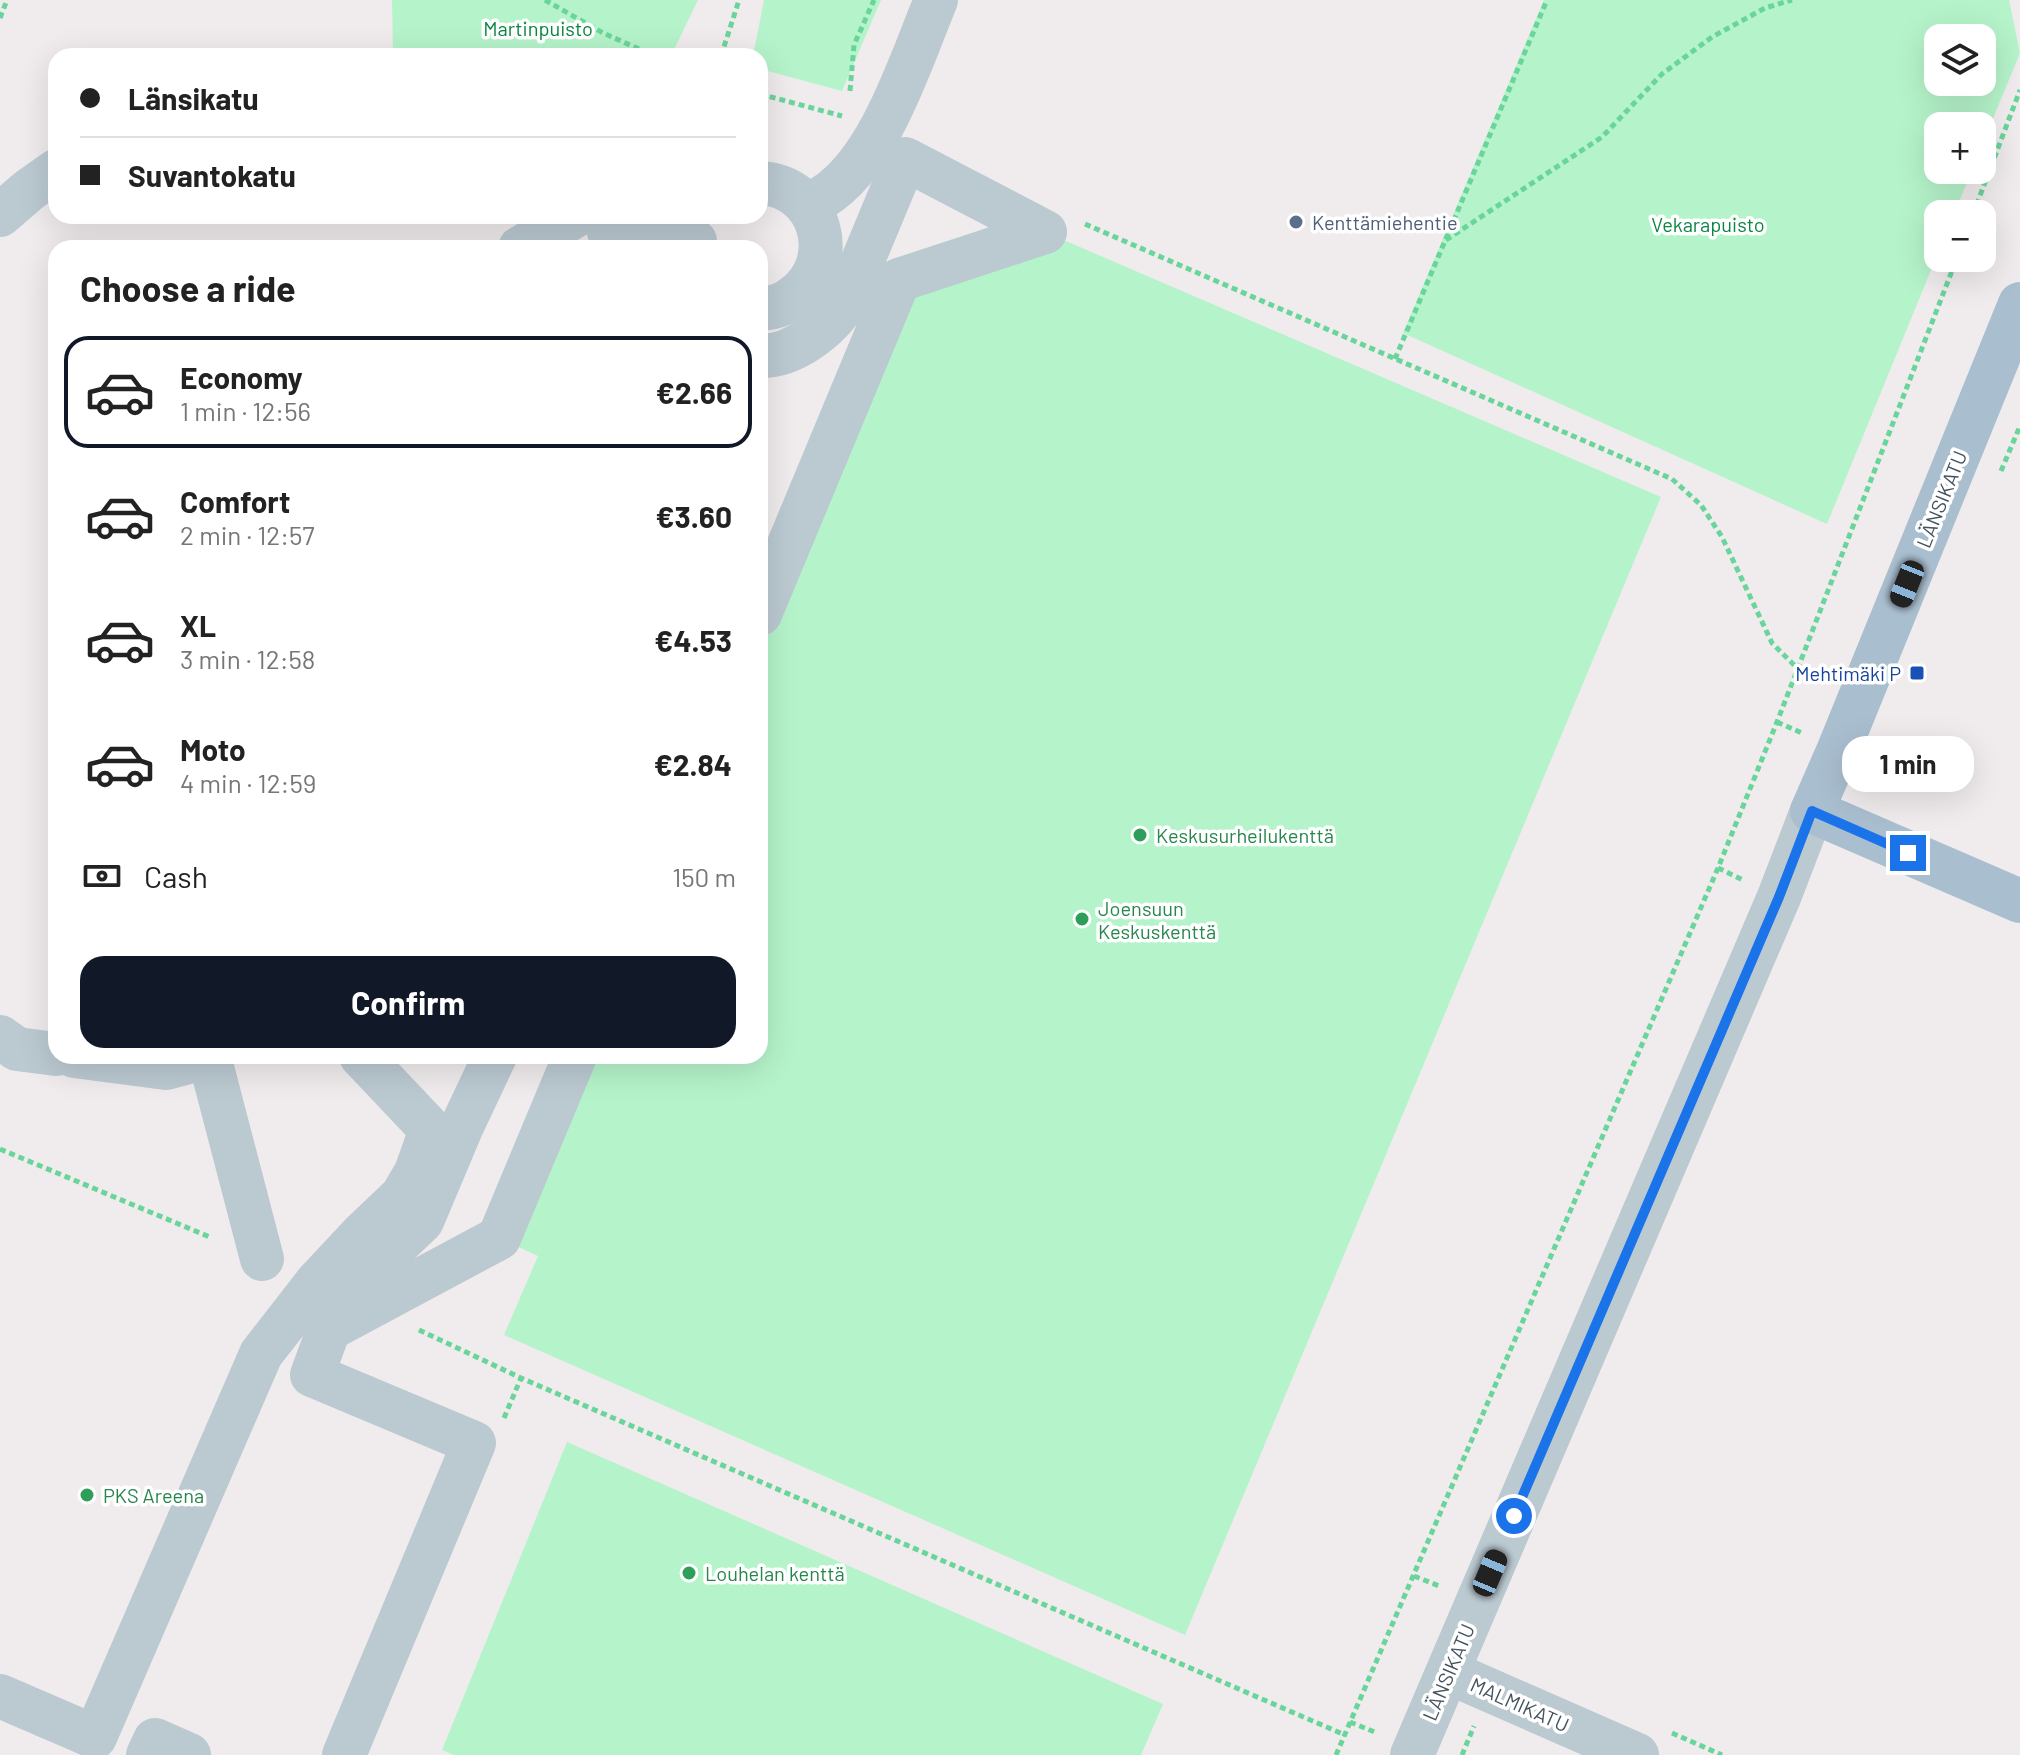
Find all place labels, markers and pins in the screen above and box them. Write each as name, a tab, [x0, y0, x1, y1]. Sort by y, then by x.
place label: Kenttämiehentie	[1312, 210, 1458, 234]
marker: Kenttämiehentie	[1287, 213, 1305, 231]
place label: Mehtimäki P	[1795, 661, 1901, 685]
marker: Mehtimäki P	[1908, 664, 1926, 682]
place label: Keskusurheilukenttä	[1156, 823, 1334, 847]
marker: Keskusurheilukenttä	[1131, 826, 1149, 844]
place label: Joensuun Keskuskenttä	[1098, 896, 1216, 943]
marker: Joensuun Keskuskenttä	[1073, 910, 1091, 928]
place label: PKS Areena	[103, 1483, 204, 1507]
marker: PKS Areena	[78, 1486, 96, 1504]
place label: Louhelan kenttä	[705, 1561, 845, 1585]
marker: Louhelan kenttä	[680, 1564, 698, 1582]

